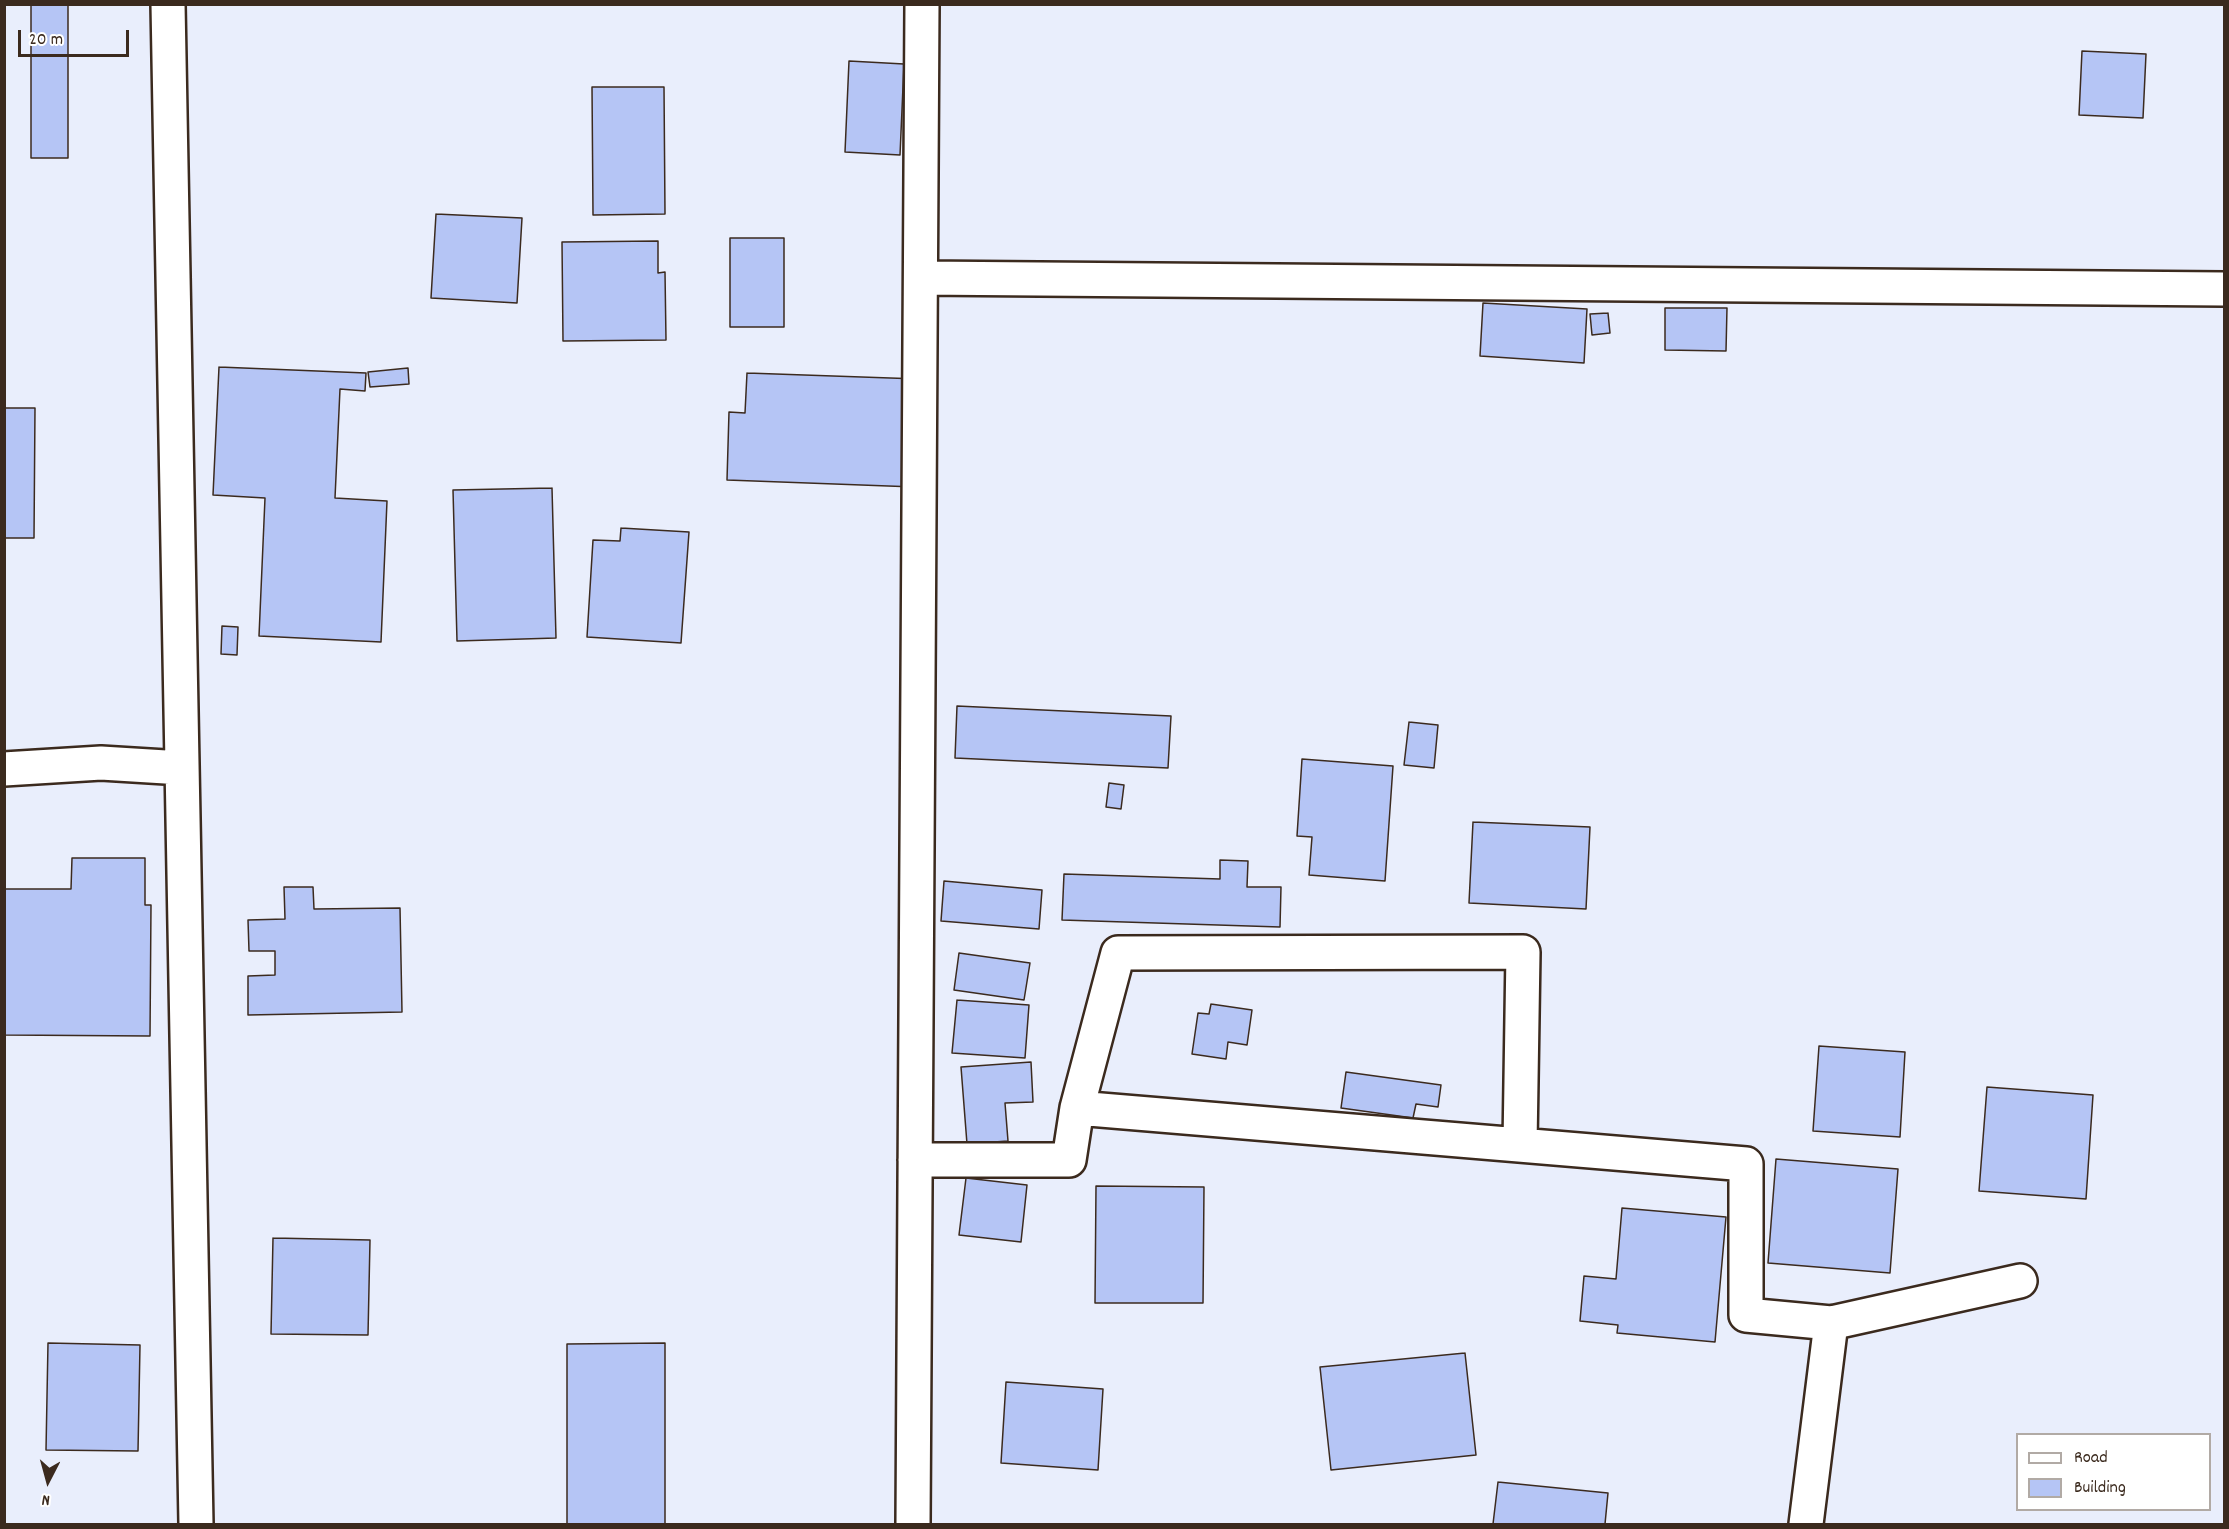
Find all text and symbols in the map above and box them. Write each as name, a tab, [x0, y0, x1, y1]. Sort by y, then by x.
scale bar	[21, 18, 132, 56]
text: 20 m	[29, 28, 63, 53]
legend	[2016, 1433, 2211, 1511]
text: Road	[2074, 1446, 2108, 1471]
north arrow	[18, 1451, 78, 1511]
text: Building	[2074, 1476, 2126, 1501]
text: N	[41, 1488, 51, 1511]

